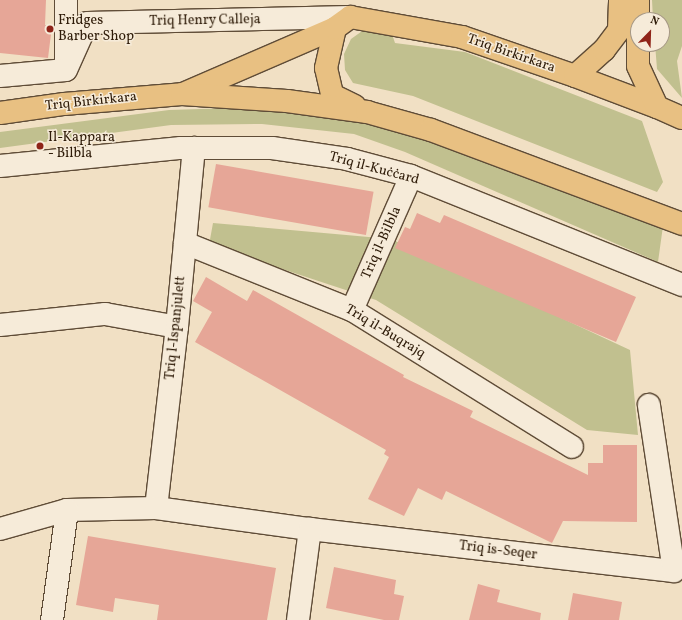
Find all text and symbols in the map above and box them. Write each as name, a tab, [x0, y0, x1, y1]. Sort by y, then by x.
street label: Triq Henry Calleja	[149, 12, 261, 30]
north arrow	[630, 12, 670, 52]
place label: Fridges Barber Shop	[58, 13, 134, 46]
text: N	[648, 13, 661, 30]
marker: Fridges Barber Shop	[45, 24, 55, 34]
street label: Triq Birkirkara	[465, 31, 557, 77]
street label: Triq Birkirkara	[44, 89, 138, 115]
place label: Il-Kappara - Bilbla	[48, 130, 115, 162]
marker: Il-Kappara - Bilbla	[35, 141, 45, 151]
street label: Triq il-Kuċċard	[327, 149, 421, 189]
street label: Triq il-Bilbla	[359, 204, 405, 282]
street label: Triq l-Ispanjulett	[162, 275, 190, 381]
street label: Triq il-Buqrajq	[342, 301, 428, 363]
street label: Triq is-Seqer	[458, 538, 538, 564]

